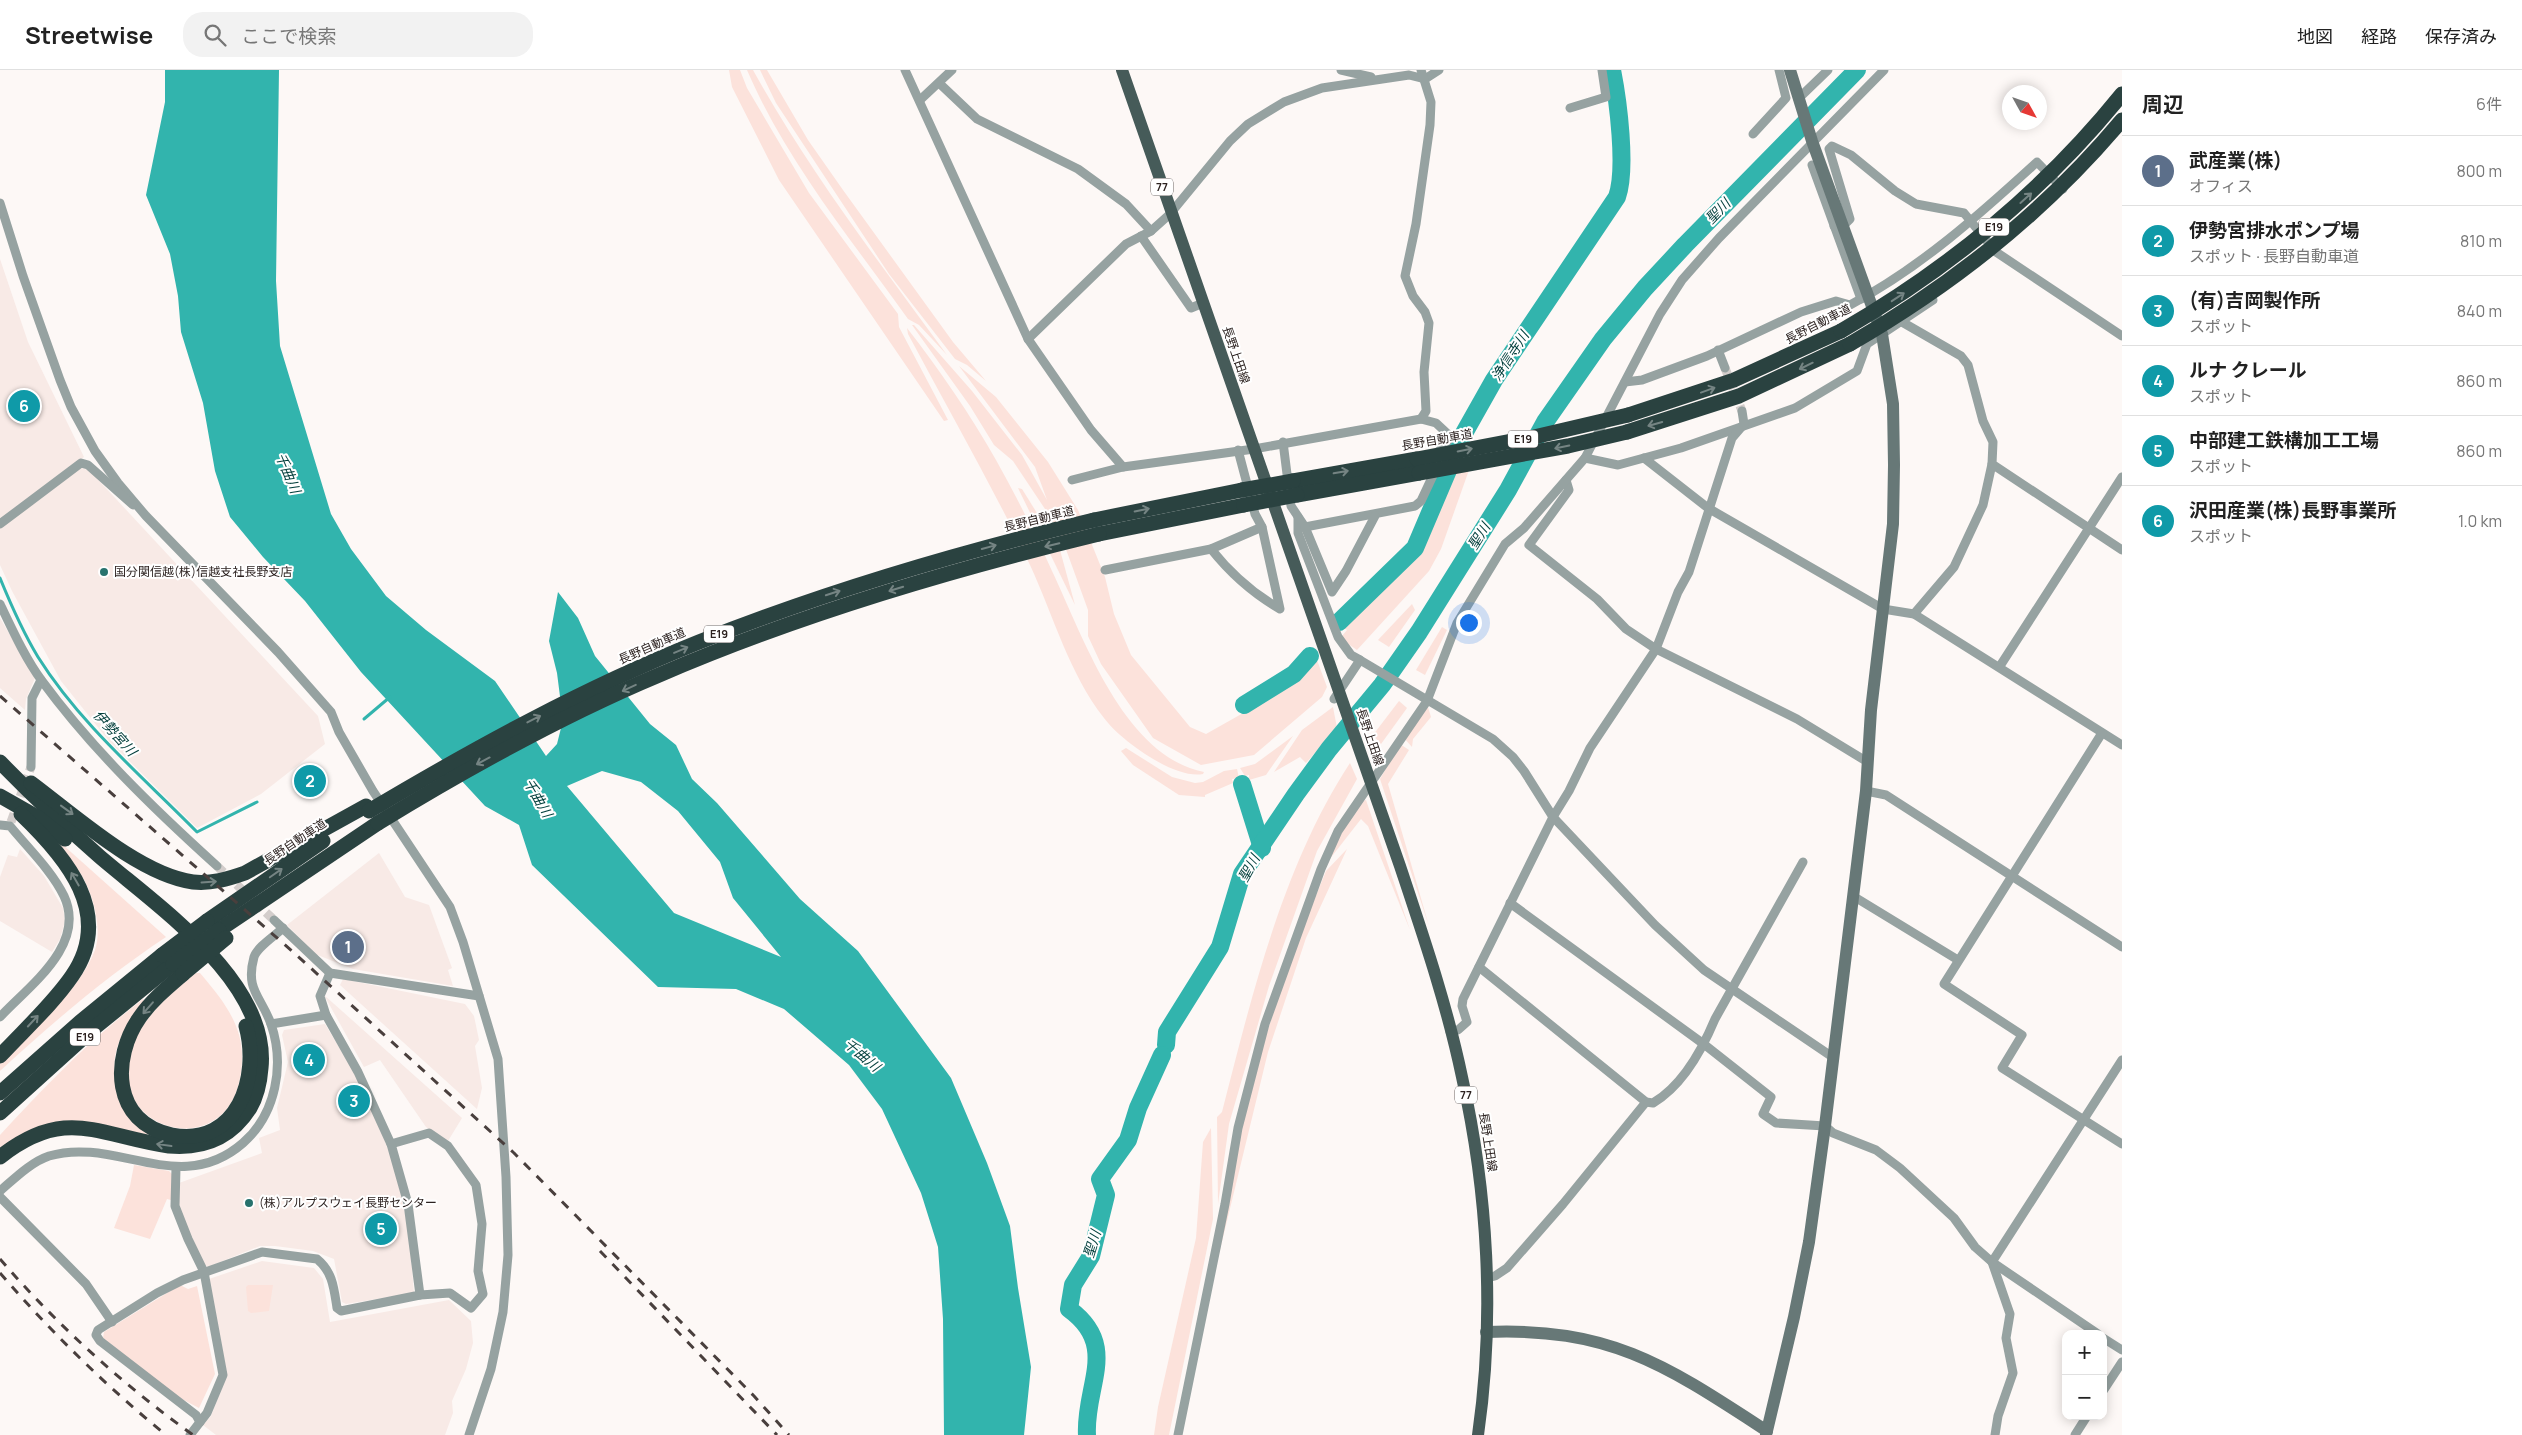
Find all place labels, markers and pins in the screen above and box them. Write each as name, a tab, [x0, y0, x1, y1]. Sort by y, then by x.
pin: 6	[8, 387, 40, 425]
place label: 国分関信越(株)信越支社長野支店	[114, 563, 292, 580]
marker: 国分関信越(株)信越支社長野支店	[98, 566, 110, 578]
pin: 2	[294, 762, 326, 800]
pin: 1	[332, 928, 364, 966]
pin: 4	[293, 1041, 325, 1079]
pin: 3	[338, 1082, 370, 1120]
place label: (株)アルプスウェイ長野センター	[259, 1194, 437, 1211]
marker: (株)アルプスウェイ長野センター	[243, 1197, 255, 1209]
pin: 5	[365, 1210, 397, 1248]

